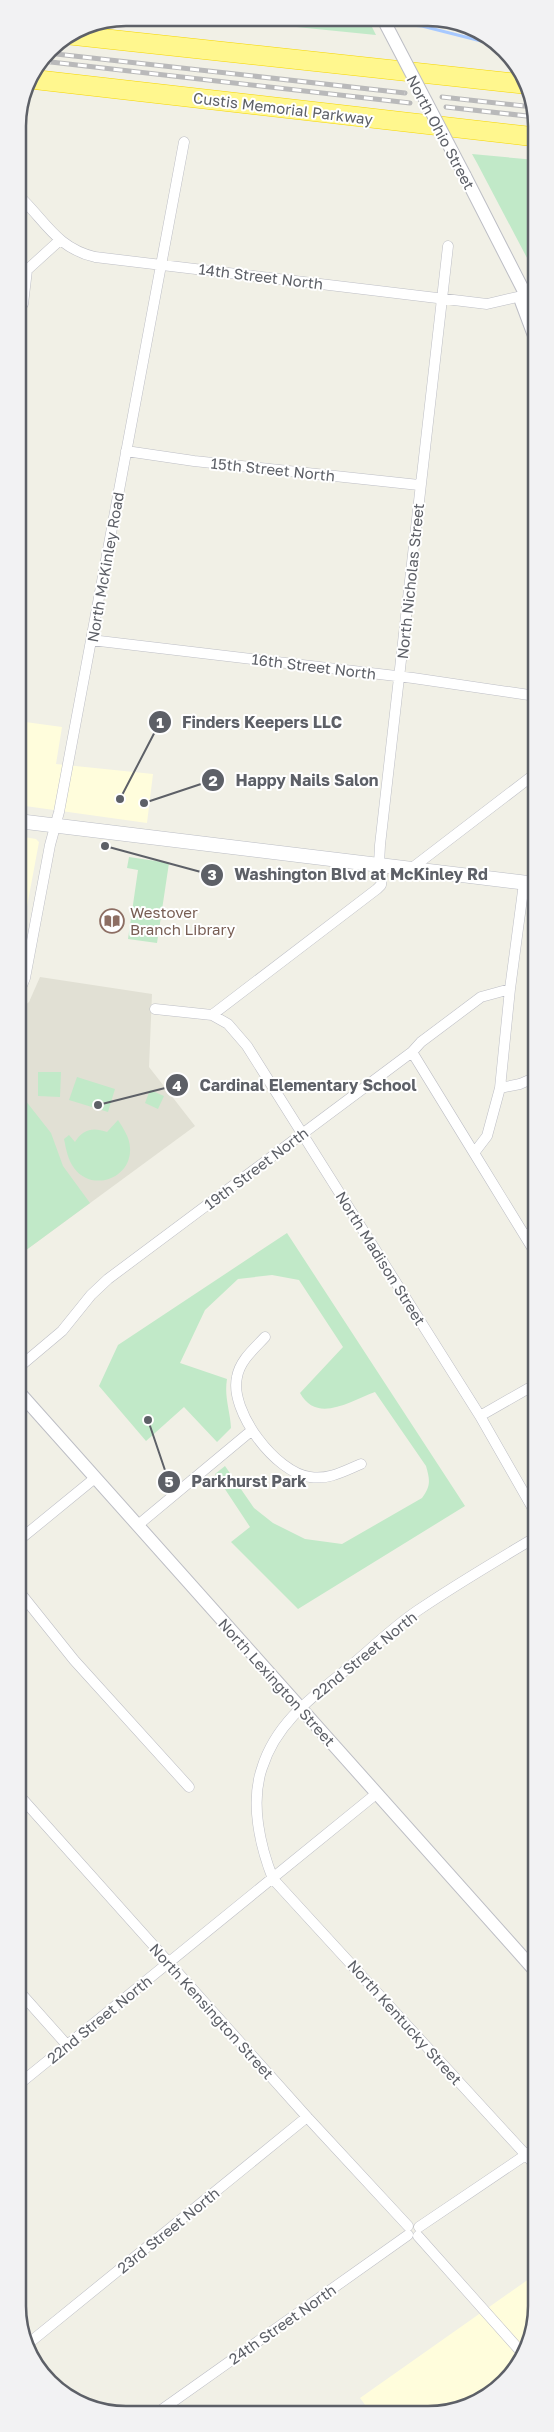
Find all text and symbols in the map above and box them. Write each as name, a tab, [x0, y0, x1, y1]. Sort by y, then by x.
street label: North Ohio Street	[403, 72, 479, 192]
street label: Custis Memorial Parkway	[192, 88, 374, 128]
street label: 14th Street North	[198, 259, 324, 293]
street label: 15th Street North	[210, 454, 336, 484]
street label: North McKinley Road	[83, 491, 127, 643]
street label: North Nicholas Street	[393, 502, 427, 660]
street label: 16th Street North	[251, 649, 377, 683]
callout: Finders Keepers LLC	[147, 707, 352, 738]
text: Finders Keepers LLC	[182, 712, 342, 732]
text: 1	[156, 713, 164, 731]
callout: Happy Nails Salon	[200, 765, 388, 796]
text: Happy Nails Salon	[235, 770, 379, 790]
text: 2	[208, 771, 218, 789]
callout: Washington Blvd at McKinley Rd	[199, 859, 498, 890]
text: Washington Blvd at McKinley Rd	[234, 864, 488, 884]
text: 3	[207, 865, 217, 883]
place label: Westover Branch Library	[130, 903, 236, 938]
library icon: Westover Branch Library	[99, 908, 125, 934]
callout: Cardinal Elementary School	[164, 1070, 426, 1101]
text: Cardinal Elementary School	[199, 1075, 417, 1095]
text: 4	[172, 1076, 182, 1094]
street label: 19th Street North	[201, 1123, 311, 1213]
street label: North Madison Street	[332, 1188, 430, 1328]
callout: Parkhurst Park	[156, 1466, 317, 1497]
text: Parkhurst Park	[191, 1471, 307, 1491]
text: 5	[164, 1472, 174, 1490]
street label: 22nd Street North	[308, 1607, 420, 1703]
street label: North Lexington Street	[215, 1615, 339, 1749]
street label: North Kensington Street	[146, 1939, 278, 2083]
street label: North Kentucky Street	[344, 1956, 466, 2088]
street label: 22nd Street North	[43, 1971, 155, 2067]
street label: 23rd Street North	[113, 2183, 223, 2277]
street label: 24th Street North	[225, 2280, 339, 2368]

